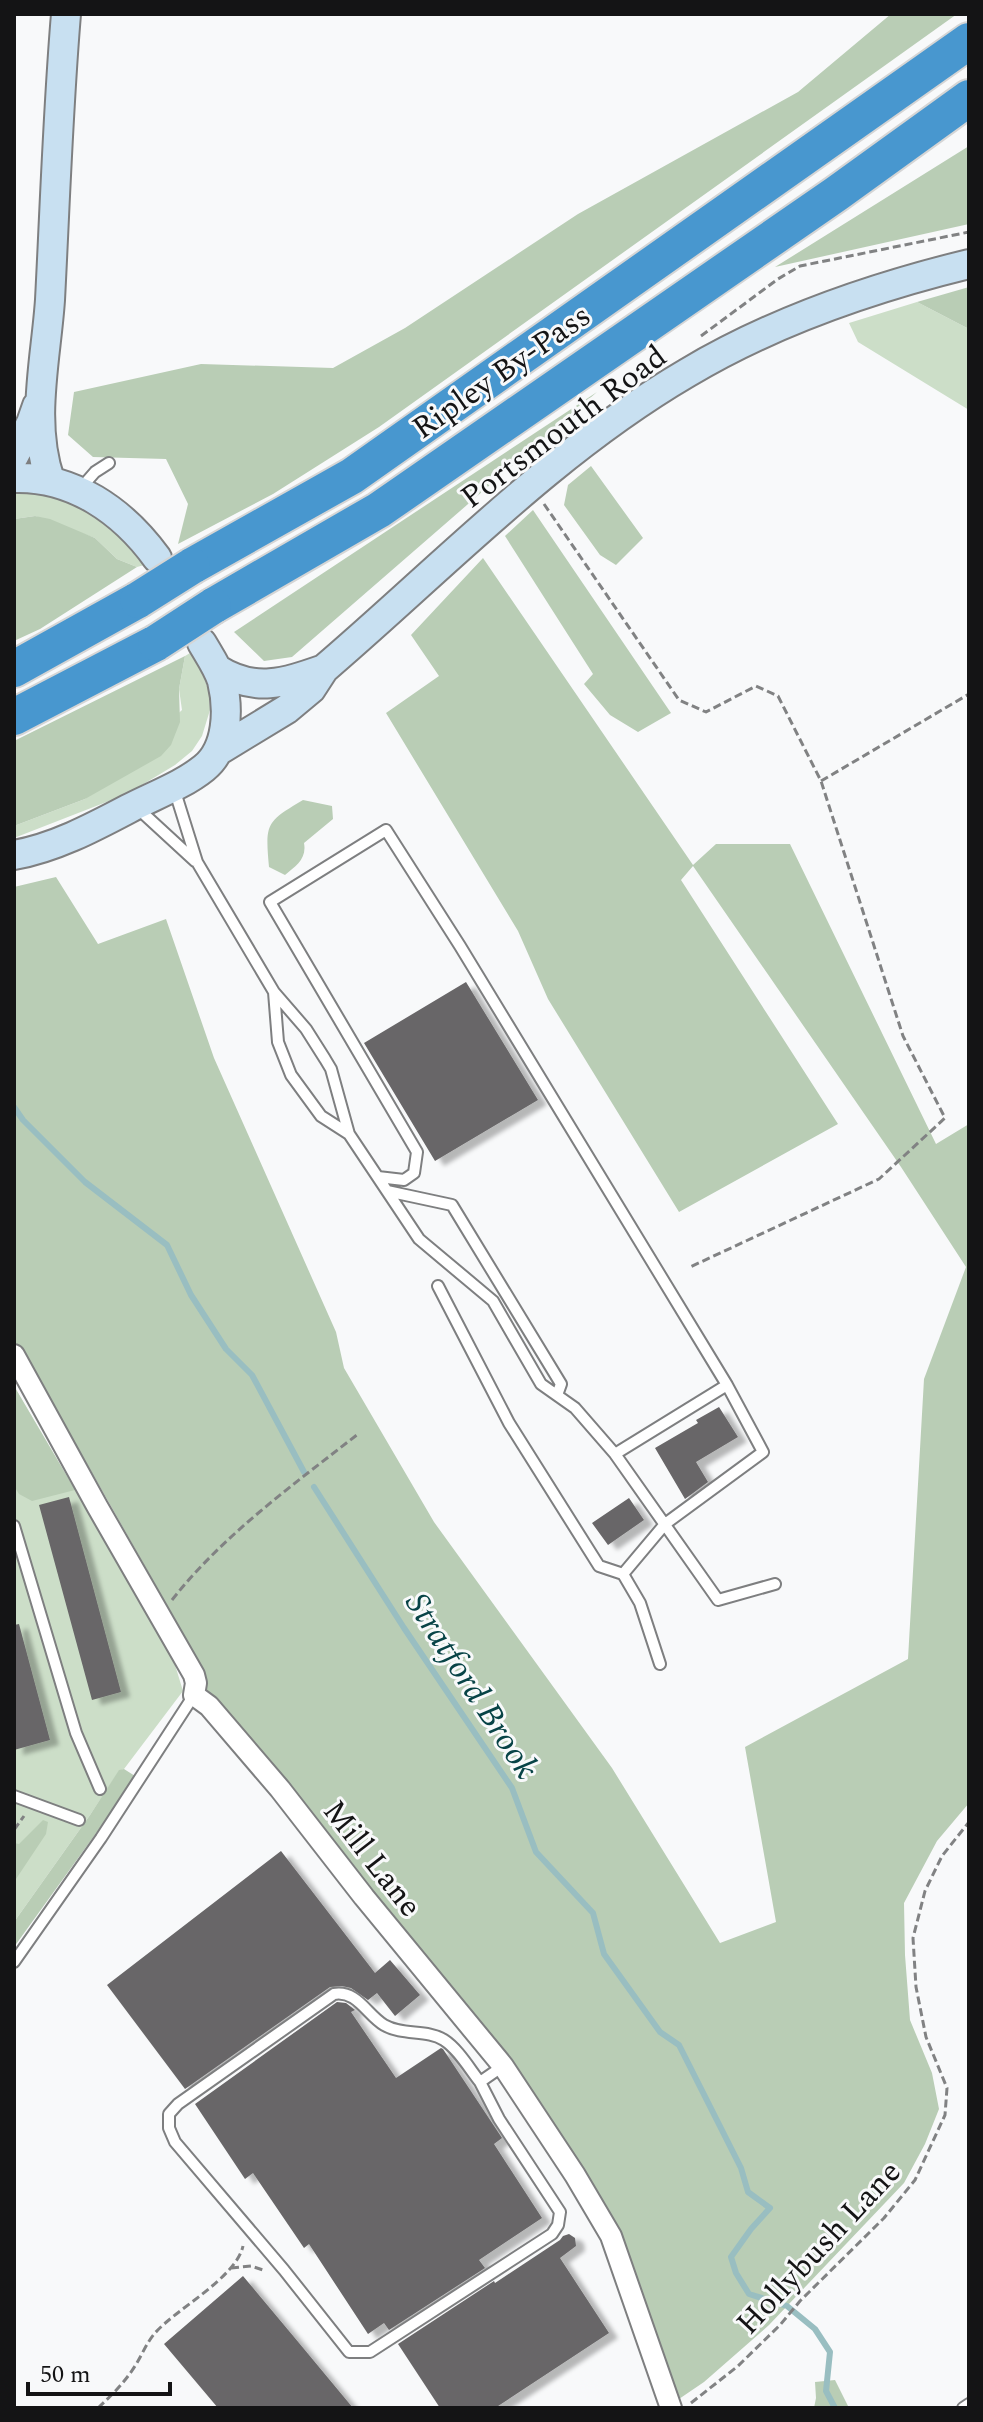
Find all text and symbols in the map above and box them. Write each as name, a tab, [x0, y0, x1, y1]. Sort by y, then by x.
street label: Ripley By-Pass	[402, 292, 601, 452]
street label: Portsmouth Road	[450, 333, 678, 521]
water label: Stratford Brook	[391, 1582, 551, 1790]
street label: Mill Lane	[310, 1790, 433, 1928]
street label: Hollybush Lane	[725, 2150, 913, 2347]
scale bar	[28, 2346, 170, 2396]
text: 50 m	[40, 2357, 91, 2393]

